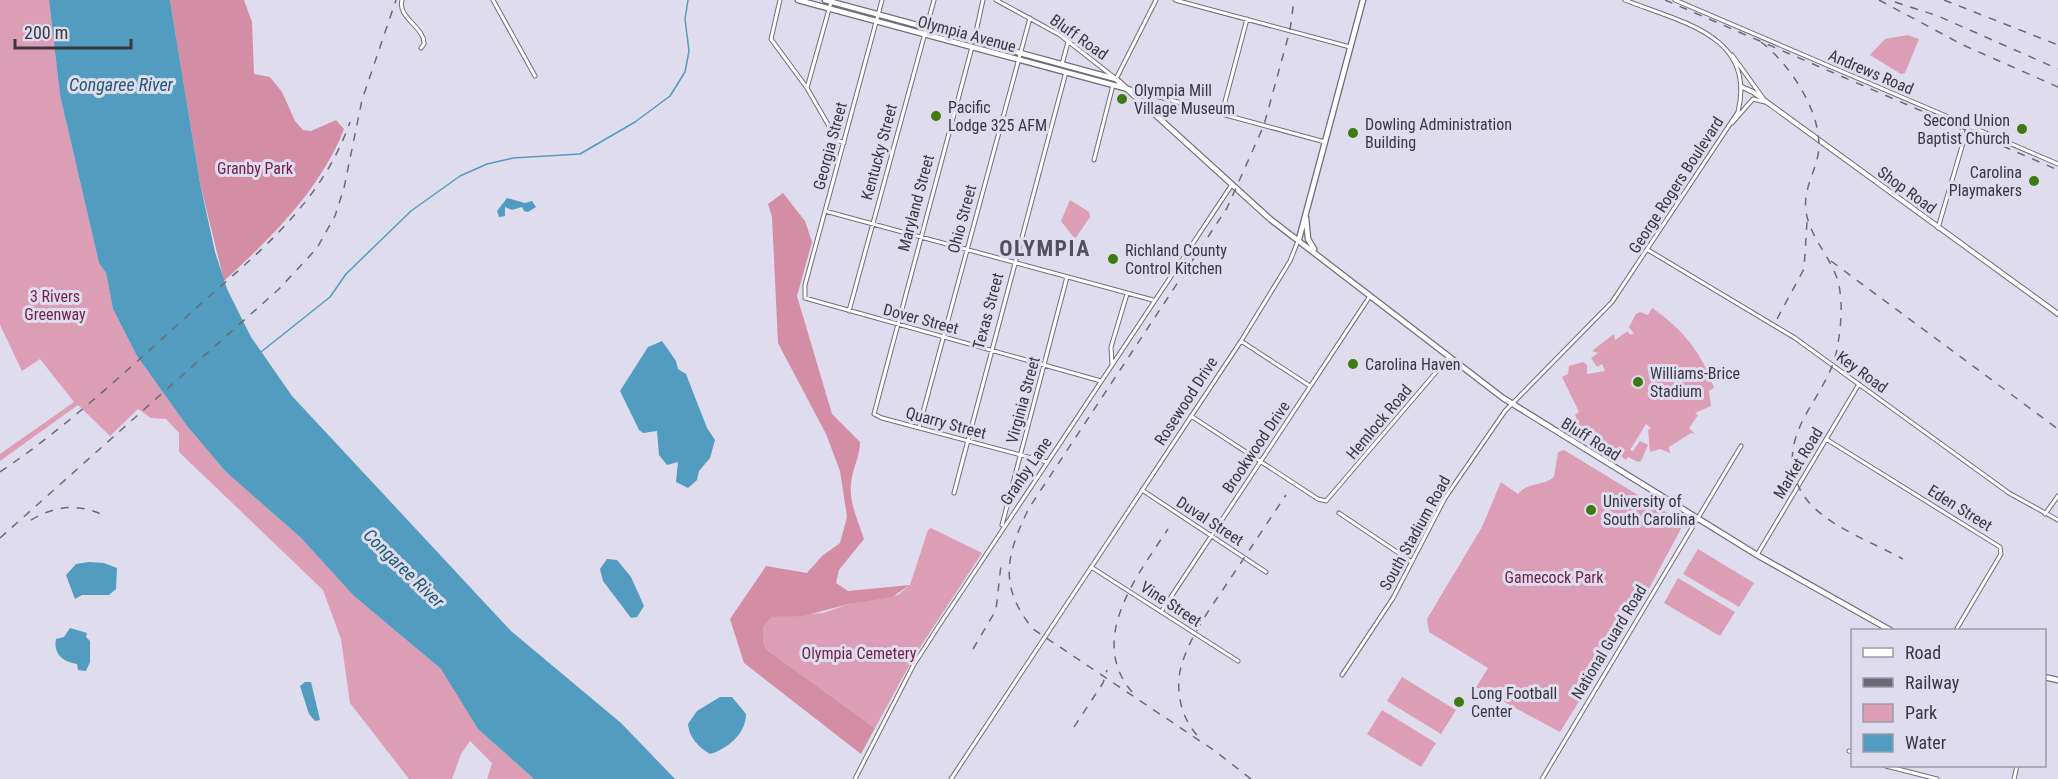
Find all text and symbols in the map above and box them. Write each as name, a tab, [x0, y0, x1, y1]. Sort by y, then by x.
street label: Bluff Road	[1046, 10, 1112, 64]
scale bar	[15, 12, 130, 50]
street label: Olympia Avenue	[916, 12, 1018, 56]
text: 200 m	[24, 22, 68, 43]
street label: Andrews Road	[1826, 46, 1916, 98]
water label: Congaree River	[69, 74, 174, 95]
place label: Olympia Mill Village Museum	[1134, 81, 1235, 118]
marker: Olympia Mill Village Museum	[1115, 92, 1129, 106]
place label: Pacific Lodge 325 AFM	[948, 98, 1047, 135]
street label: Georgia Street	[809, 100, 851, 192]
street label: Kentucky Street	[857, 102, 901, 202]
marker: Pacific Lodge 325 AFM	[929, 109, 943, 123]
place label: Second Union Baptist Church	[1917, 111, 2010, 148]
street label: George Rogers Boulevard	[1625, 113, 1727, 257]
place label: Dowling Administration Building	[1365, 115, 1512, 152]
marker: Second Union Baptist Church	[2015, 122, 2029, 136]
marker: Dowling Administration Building	[1346, 126, 1360, 140]
street label: Maryland Street	[894, 152, 938, 254]
park label: Granby Park	[217, 159, 294, 178]
street label: Shop Road	[1874, 162, 1940, 218]
place label: Carolina Playmakers	[1949, 163, 2022, 200]
marker: Carolina Playmakers	[2027, 174, 2041, 188]
street label: Ohio Street	[944, 182, 980, 255]
district label: OLYMPIA	[999, 236, 1091, 261]
place label: Richland County Control Kitchen	[1125, 241, 1227, 278]
marker: Richland County Control Kitchen	[1106, 252, 1120, 266]
street label: Texas Street	[969, 271, 1007, 351]
park label: 3 Rivers Greenway	[24, 287, 86, 324]
street label: Dover Street	[881, 300, 961, 338]
street label: Key Road	[1833, 347, 1891, 397]
street label: Rosewood Drive	[1150, 353, 1222, 449]
street label: Virginia Street	[1002, 354, 1044, 446]
place label: Carolina Haven	[1365, 355, 1460, 374]
marker: Carolina Haven	[1346, 357, 1360, 371]
place label: Williams-Brice Stadium	[1650, 364, 1740, 401]
marker: Williams-Brice Stadium	[1631, 375, 1645, 389]
street label: Hemlock Road	[1342, 381, 1416, 463]
street label: Brookwood Drive	[1218, 397, 1294, 497]
street label: Quarry Street	[904, 403, 989, 443]
street label: Bluff Road	[1558, 413, 1624, 465]
street label: Market Road	[1769, 424, 1827, 502]
street label: Granby Lane	[996, 433, 1056, 509]
street label: South Stadium Road	[1376, 472, 1454, 594]
street label: Eden Street	[1924, 481, 1996, 535]
street label: Duval Street	[1173, 492, 1247, 550]
place label: University of South Carolina	[1603, 492, 1695, 529]
marker: University of South Carolina	[1584, 503, 1598, 517]
water label: Congaree River	[359, 524, 449, 612]
park label: Gamecock Park	[1505, 568, 1604, 587]
street label: Vine Street	[1137, 577, 1205, 631]
street label: National Guard Road	[1567, 581, 1651, 703]
legend	[1851, 629, 2046, 767]
text: Road	[1905, 642, 1941, 663]
park label: Olympia Cemetery	[802, 644, 917, 663]
text: Railway	[1905, 672, 1960, 693]
place label: Long Football Center	[1471, 684, 1557, 721]
marker: Long Football Center	[1452, 695, 1466, 709]
text: Park	[1905, 702, 1937, 723]
text: Water	[1905, 732, 1947, 753]

